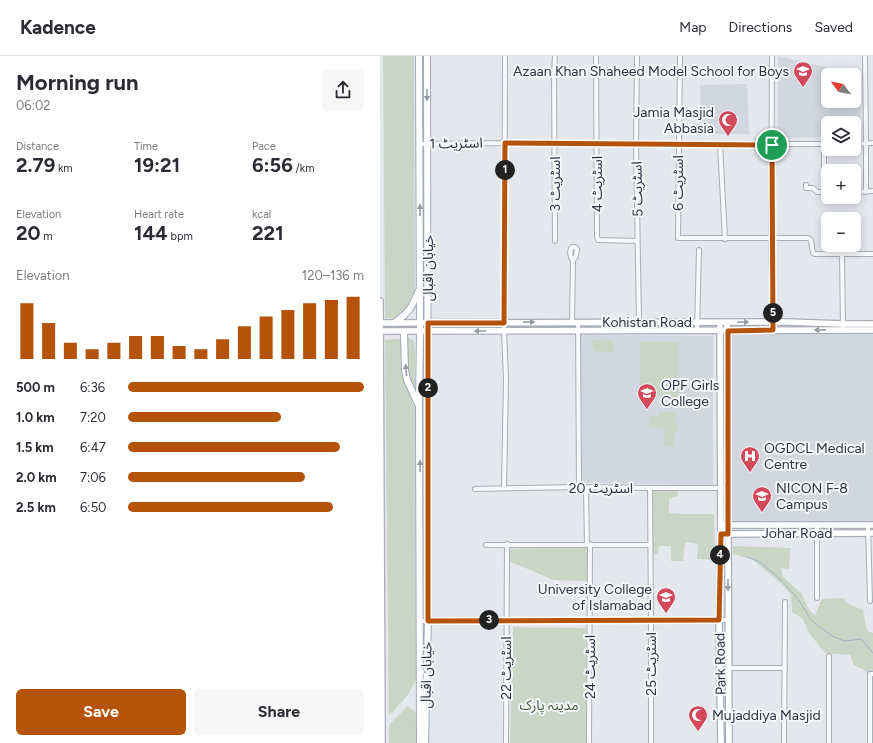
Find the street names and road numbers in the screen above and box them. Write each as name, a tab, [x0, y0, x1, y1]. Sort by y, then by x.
street label: اسٹریٹ 1	[429, 135, 483, 152]
street label: اسٹریٹ 6	[670, 155, 687, 211]
street label: اسٹریٹ 3	[547, 156, 564, 212]
street label: اسٹریٹ 4	[589, 156, 606, 212]
street label: اسٹریٹ 5	[629, 161, 646, 217]
street label: خیابان اقبال	[420, 235, 437, 301]
street label: Kohistan Road	[602, 314, 692, 331]
street label: اسٹریٹ 20	[569, 480, 633, 497]
street label: Johar Road	[762, 525, 832, 542]
street label: اسٹریٹ 25	[643, 632, 660, 696]
street label: Park Road	[711, 633, 730, 695]
street label: اسٹریٹ 24	[582, 635, 599, 699]
street label: اسٹریٹ 22	[498, 636, 515, 700]
street label: خیابان اقبال	[417, 642, 436, 708]

